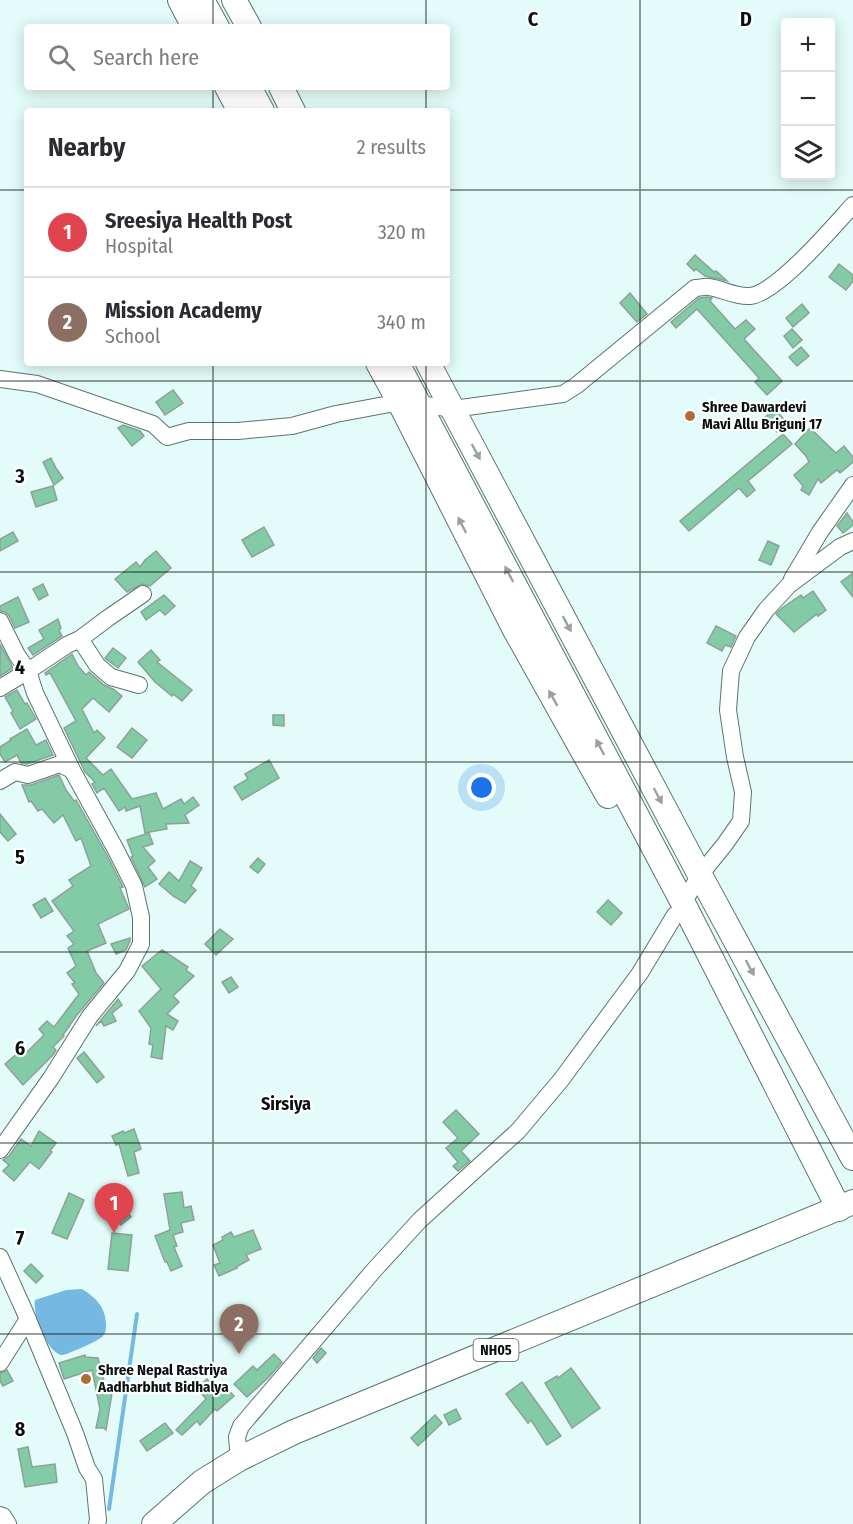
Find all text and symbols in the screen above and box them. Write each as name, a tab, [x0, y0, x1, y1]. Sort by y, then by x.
text: C	[528, 7, 539, 31]
text: D	[740, 7, 752, 31]
map controls	[781, 18, 835, 180]
button: +	[781, 18, 835, 72]
search box	[24, 24, 450, 90]
icon: search	[45, 41, 78, 74]
text: Search here	[93, 44, 199, 71]
button: −	[781, 72, 835, 126]
button: layers	[781, 126, 835, 180]
text: Nearby	[48, 132, 125, 163]
text: 2 results	[357, 135, 426, 159]
text: Sreesiya Health Post	[105, 207, 292, 234]
text: 1	[63, 220, 72, 244]
text: 320 m	[378, 220, 426, 244]
text: Hospital	[105, 234, 173, 258]
text: Mission Academy	[105, 297, 262, 324]
text: 2	[63, 310, 72, 334]
text: 340 m	[377, 310, 426, 334]
text: School	[105, 324, 160, 348]
place label: Shree Dawardevi Mavi Allu Brigunj 17	[702, 398, 822, 433]
marker: Shree Dawardevi Mavi Allu Brigunj 17	[683, 409, 697, 423]
one-way arrow	[471, 443, 481, 460]
text: 3	[14, 464, 25, 488]
one-way arrow	[457, 517, 467, 534]
one-way arrow	[504, 565, 514, 582]
one-way arrow	[562, 616, 572, 633]
text: 4	[15, 655, 25, 679]
one-way arrow	[548, 689, 558, 706]
one-way arrow	[595, 738, 605, 755]
your location	[467, 773, 496, 802]
one-way arrow	[653, 788, 663, 805]
text: 5	[15, 845, 25, 869]
one-way arrow	[745, 960, 755, 977]
text: 6	[15, 1036, 25, 1060]
district label: Sirsiya	[261, 1093, 311, 1115]
pin: 1	[94, 1184, 134, 1233]
text: 7	[16, 1226, 25, 1250]
pin: 2	[220, 1304, 258, 1354]
road number: NH05	[474, 1339, 518, 1361]
place label: Shree Nepal Rastriya Aadharbhut Bidhalya	[97, 1361, 229, 1396]
marker: Shree Nepal Rastriya Aadharbhut Bidhalya	[79, 1372, 93, 1386]
text: 8	[15, 1417, 26, 1441]

